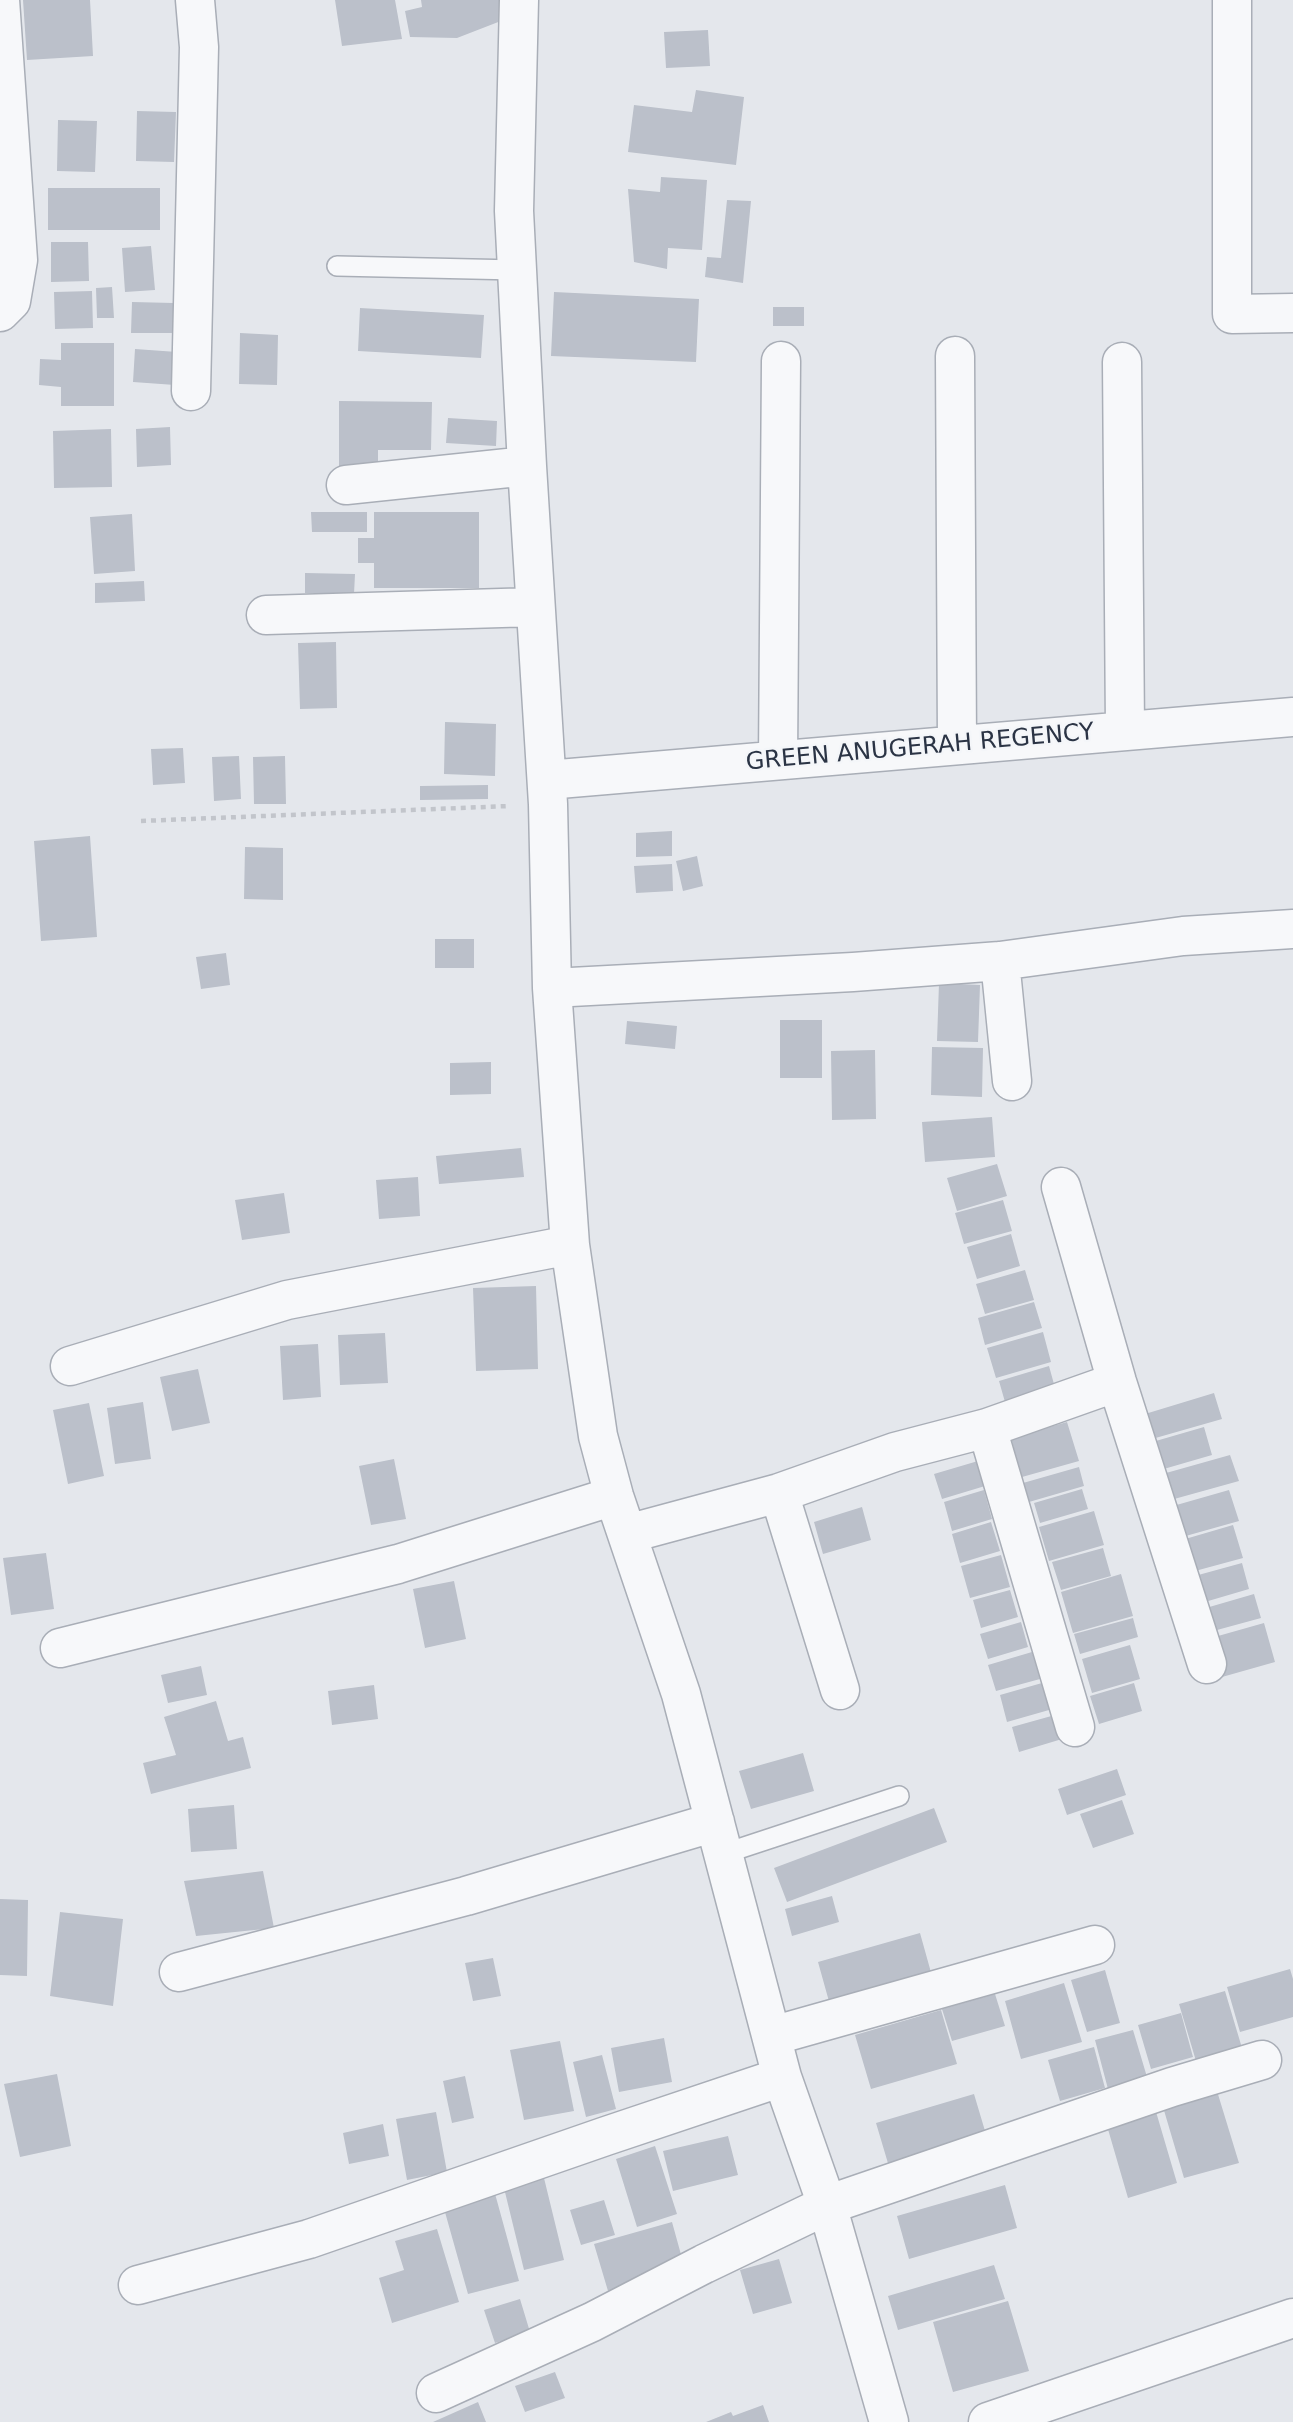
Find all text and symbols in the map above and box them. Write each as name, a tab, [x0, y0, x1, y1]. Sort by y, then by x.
street label: GREEN ANUGERAH REGENCY	[745, 718, 1095, 778]

